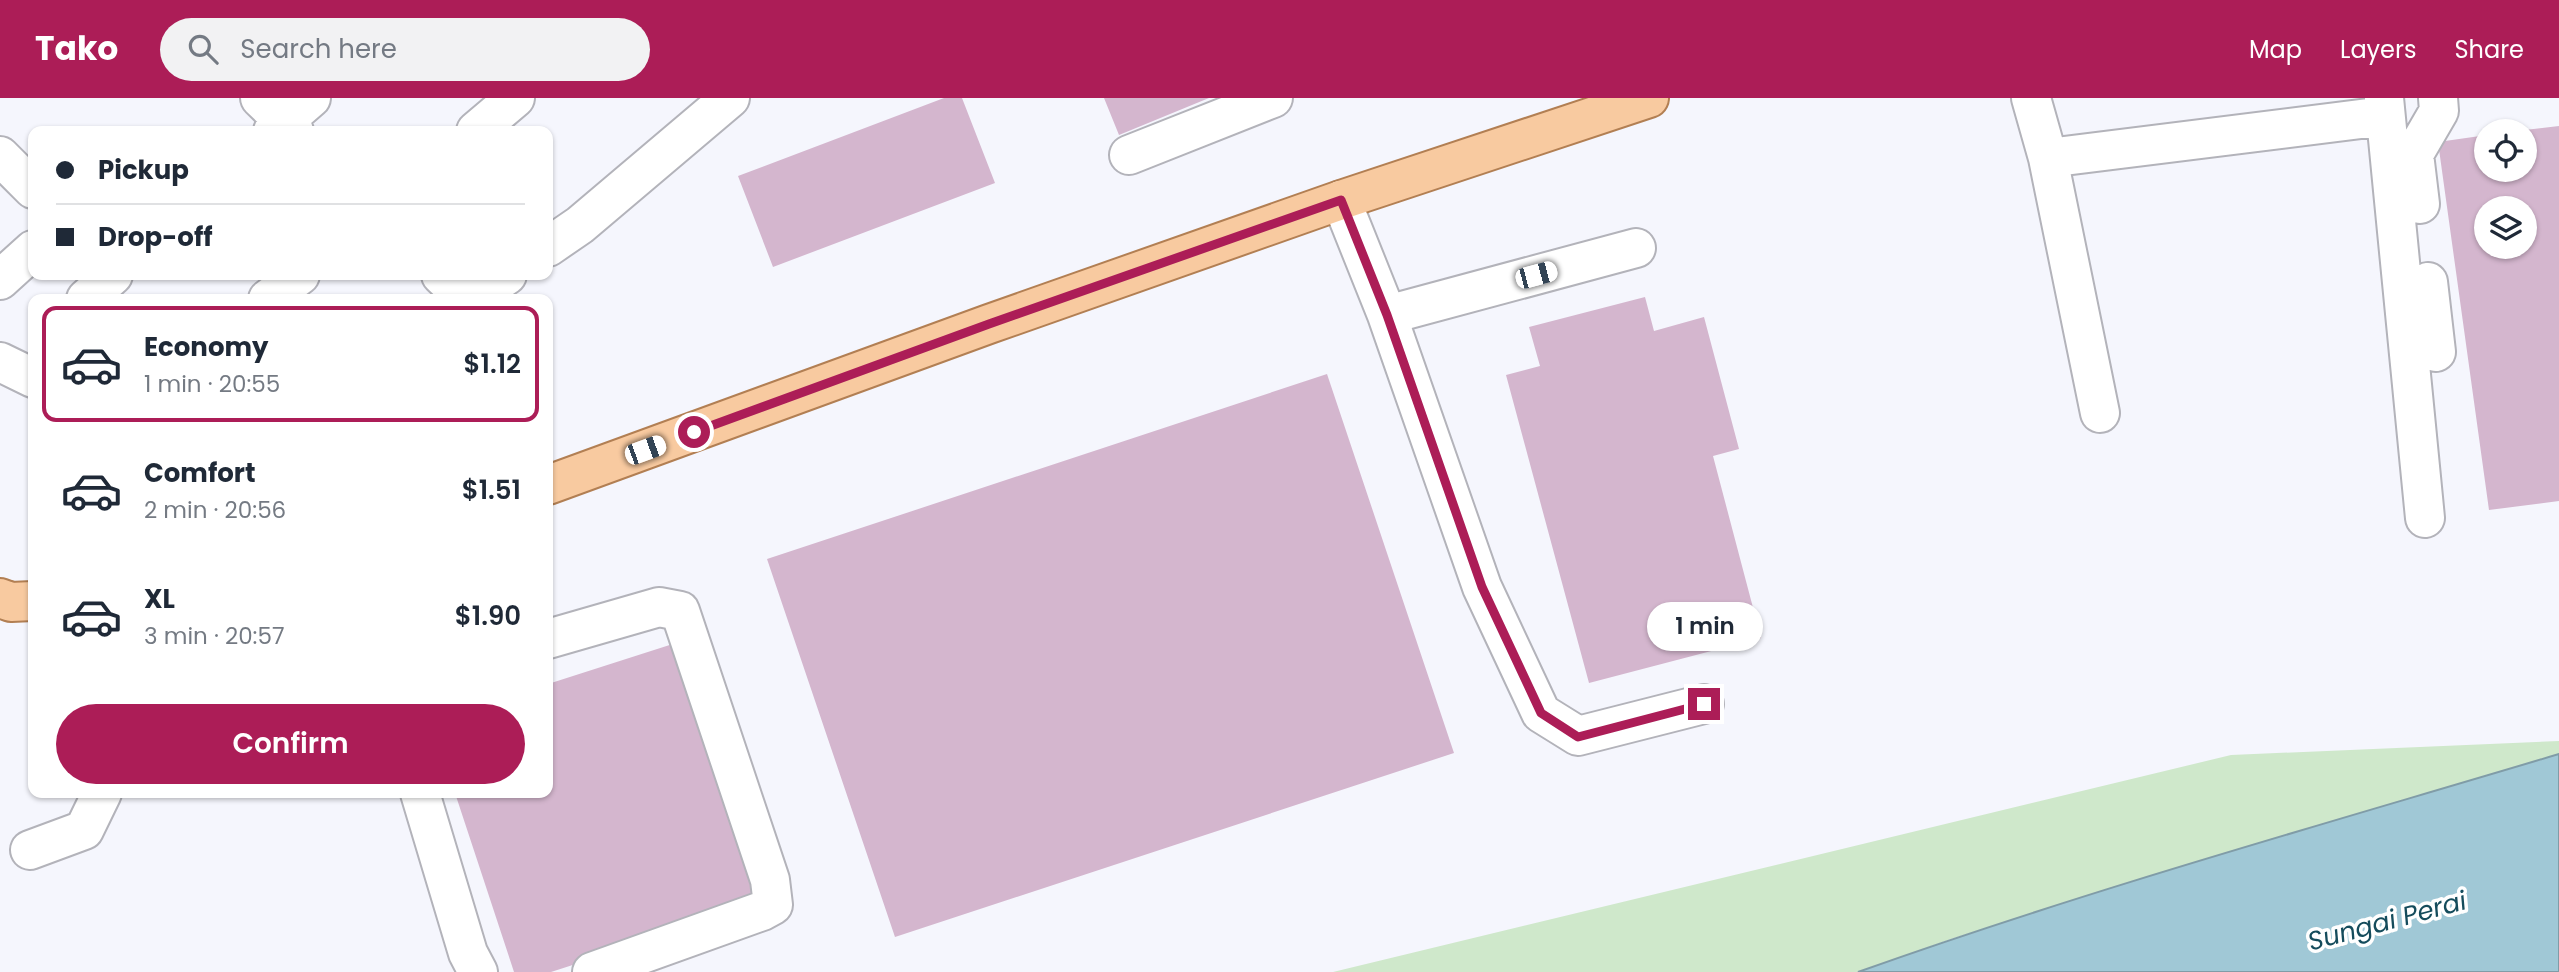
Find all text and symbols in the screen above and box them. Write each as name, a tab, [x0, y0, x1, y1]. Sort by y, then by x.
search box	[160, 18, 650, 81]
text: Tako	[35, 25, 118, 72]
icon: search	[184, 30, 222, 68]
text: Search here	[240, 31, 397, 67]
text: Map	[2249, 33, 2302, 66]
text: Layers	[2340, 33, 2416, 66]
text: Share	[2454, 33, 2524, 66]
map controls	[2474, 119, 2537, 259]
button: locate	[2474, 119, 2537, 182]
text: Pickup	[98, 152, 189, 188]
button: layers	[2474, 196, 2537, 259]
text: Drop-off	[98, 219, 213, 255]
car	[1513, 259, 1560, 291]
text: Economy	[144, 329, 268, 365]
icon: car	[60, 333, 123, 396]
text: $1.12	[463, 346, 521, 382]
text: 1 min · 20:55	[144, 368, 280, 400]
route start	[678, 416, 710, 448]
car	[622, 433, 669, 467]
text: Comfort	[144, 455, 256, 491]
icon: car	[60, 459, 123, 522]
text: $1.51	[462, 472, 521, 508]
text: 2 min · 20:56	[144, 494, 286, 526]
text: XL	[144, 581, 175, 617]
icon: car	[60, 585, 123, 648]
text: $1.90	[455, 598, 521, 634]
callout: 1 min	[1646, 602, 1762, 652]
text: 1 min	[1675, 610, 1735, 642]
text: 3 min · 20:57	[144, 620, 284, 652]
route end	[1688, 688, 1720, 720]
button: Confirm	[56, 704, 525, 784]
water label: Sungai Perai	[2304, 882, 2471, 959]

